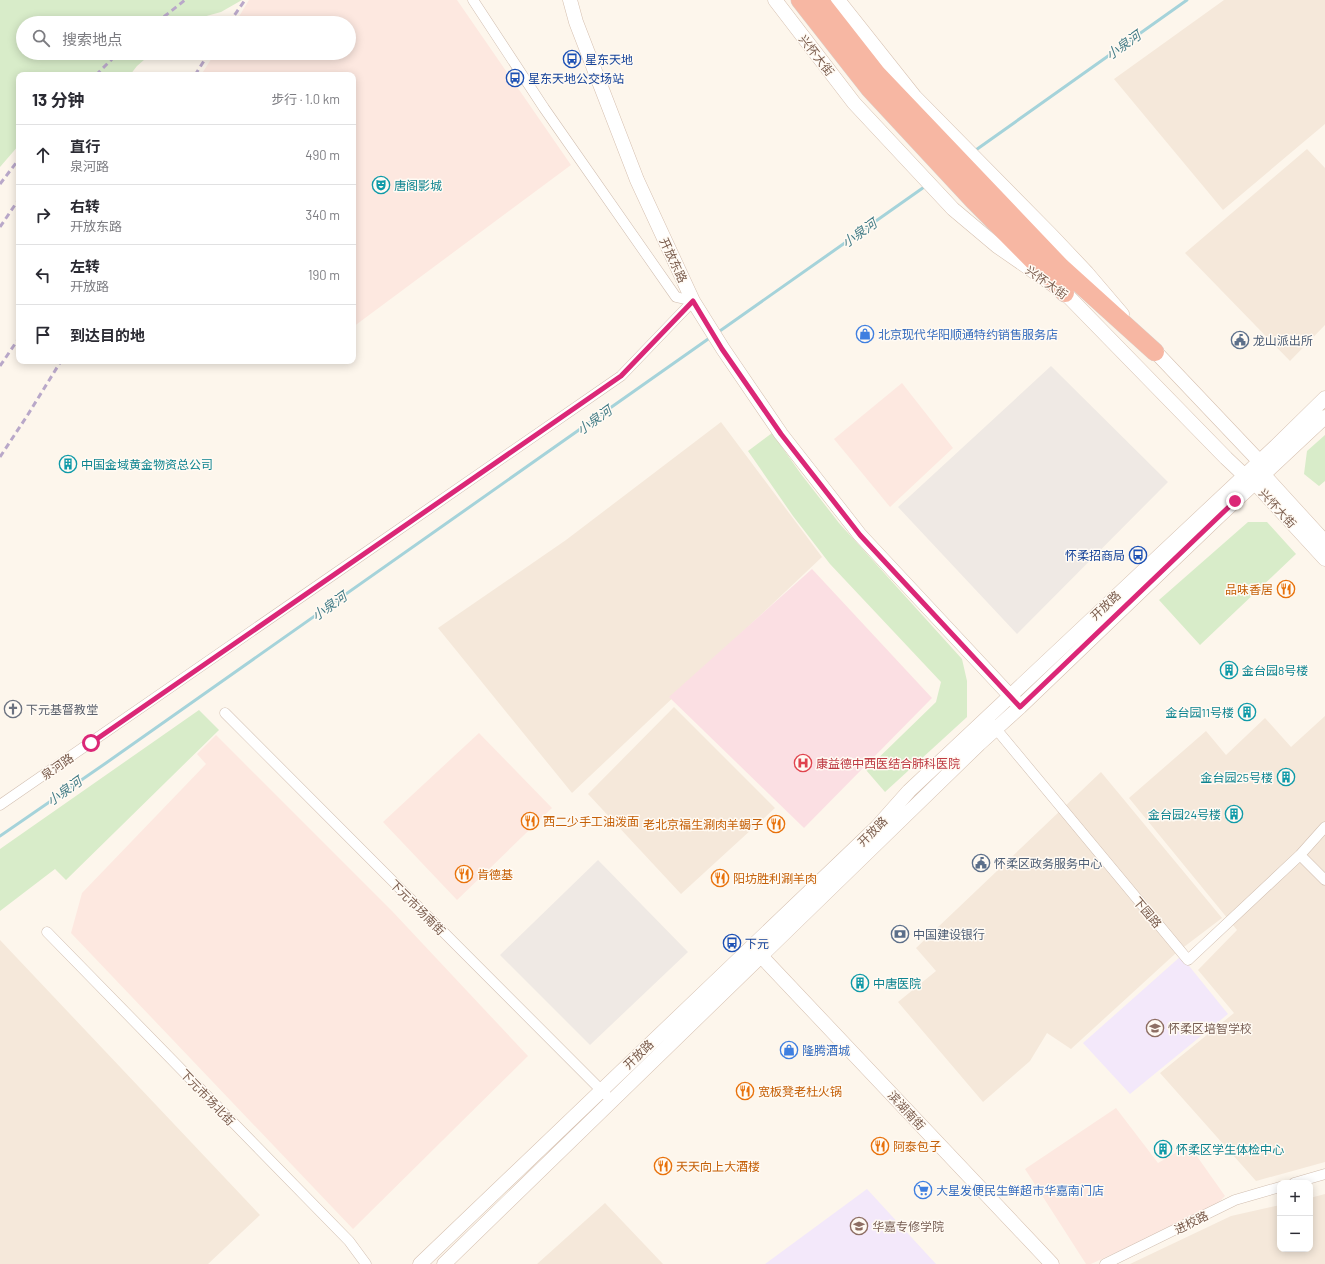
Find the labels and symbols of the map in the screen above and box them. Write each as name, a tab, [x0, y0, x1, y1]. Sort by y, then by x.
water label: 小泉河	[1102, 26, 1146, 63]
street label: 兴怀大街	[797, 32, 837, 78]
bus stop icon: 星东天地	[562, 49, 582, 69]
place label: 星东天地	[585, 52, 633, 66]
bus stop icon: 星东天地公交场站	[505, 68, 525, 88]
place label: 星东天地公交场站	[528, 71, 624, 85]
theatre icon: 唐阁影城	[371, 175, 391, 195]
place label: 唐阁影城	[394, 178, 442, 192]
water label: 小泉河	[838, 214, 882, 251]
street label: 开放东路	[658, 235, 690, 285]
street label: 兴怀大街	[1023, 262, 1071, 302]
shop icon: 北京现代华阳顺通特约销售服务店	[855, 324, 875, 344]
place label: 北京现代华阳顺通特约销售服务店	[878, 327, 1058, 341]
public building icon: 龙山派出所	[1230, 330, 1250, 350]
place label: 龙山派出所	[1253, 333, 1313, 347]
water label: 小泉河	[573, 401, 617, 438]
building icon: 中国金域黄金物资总公司	[58, 454, 78, 474]
place label: 中国金域黄金物资总公司	[81, 457, 213, 471]
street label: 兴怀大街	[1257, 486, 1299, 530]
route end	[1226, 492, 1244, 510]
bus stop icon: 怀柔招商局	[1128, 545, 1148, 565]
place label: 怀柔招商局	[1065, 548, 1125, 562]
restaurant icon: 品味香居	[1276, 579, 1296, 599]
place label: 品味香居	[1225, 582, 1273, 596]
water label: 小泉河	[308, 587, 352, 624]
street label: 开放路	[1087, 588, 1123, 622]
building icon: 金台园8号楼	[1219, 660, 1239, 680]
place label: 金台园8号楼	[1242, 663, 1308, 677]
church icon: 下元基督教堂	[3, 699, 23, 719]
place label: 下元基督教堂	[26, 702, 98, 716]
building icon: 金台园11号楼	[1237, 702, 1257, 722]
place label: 金台园11号楼	[1166, 705, 1234, 719]
route start	[82, 734, 100, 752]
street label: 泉河路	[38, 750, 76, 782]
hospital icon: 康益德中西医结合肺科医院	[793, 753, 813, 773]
place label: 康益德中西医结合肺科医院	[816, 756, 960, 770]
building icon: 金台园25号楼	[1276, 767, 1296, 787]
place label: 金台园25号楼	[1200, 770, 1273, 784]
water label: 小泉河	[43, 772, 87, 809]
building icon: 金台园24号楼	[1224, 804, 1244, 824]
place label: 金台园24号楼	[1148, 807, 1221, 821]
restaurant icon: 西二少手工油泼面	[520, 811, 540, 831]
street label: 开放路	[854, 813, 890, 849]
place label: 西二少手工油泼面	[543, 814, 639, 828]
restaurant icon: 老北京福生涮肉羊蝎子	[766, 814, 786, 834]
place label: 老北京福生涮肉羊蝎子	[643, 817, 763, 831]
public building icon: 怀柔区政务服务中心	[971, 853, 991, 873]
place label: 怀柔区政务服务中心	[994, 856, 1102, 870]
restaurant icon: 肯德基	[454, 864, 474, 884]
place label: 肯德基	[477, 867, 513, 881]
restaurant icon: 阳坊胜利涮羊肉	[710, 868, 730, 888]
place label: 阳坊胜利涮羊肉	[733, 871, 817, 885]
street label: 下元市场南街	[388, 877, 448, 937]
street label: 下园路	[1131, 894, 1165, 930]
bank icon: 中国建设银行	[890, 924, 910, 944]
place label: 中国建设银行	[913, 927, 985, 941]
bus stop icon: 下元	[722, 933, 742, 953]
place label: 下元	[745, 936, 769, 950]
building icon: 中唐医院	[850, 973, 870, 993]
place label: 中唐医院	[873, 976, 921, 990]
school or university icon: 怀柔区培智学校	[1145, 1018, 1165, 1038]
place label: 怀柔区培智学校	[1168, 1021, 1252, 1035]
street label: 开放路	[620, 1036, 656, 1072]
shop icon: 隆腾酒城	[779, 1040, 799, 1060]
place label: 隆腾酒城	[802, 1043, 850, 1057]
street label: 下元市场北街	[178, 1066, 238, 1128]
restaurant icon: 宽板凳老杜火锅	[735, 1081, 755, 1101]
place label: 宽板凳老杜火锅	[758, 1084, 842, 1098]
street label: 滨湖南街	[886, 1088, 928, 1132]
restaurant icon: 阿泰包子	[870, 1136, 890, 1156]
place label: 阿泰包子	[893, 1139, 941, 1153]
building icon: 怀柔区学生体检中心	[1153, 1139, 1173, 1159]
place label: 怀柔区学生体检中心	[1176, 1142, 1284, 1156]
restaurant icon: 天天向上大酒楼	[653, 1156, 673, 1176]
place label: 天天向上大酒楼	[676, 1159, 760, 1173]
supermarket icon: 大星发便民生鲜超市华嘉南门店	[913, 1180, 933, 1200]
place label: 大星发便民生鲜超市华嘉南门店	[936, 1183, 1104, 1197]
street label: 进校路	[1172, 1208, 1210, 1236]
school or university icon: 华嘉专修学院	[849, 1216, 869, 1236]
place label: 华嘉专修学院	[872, 1219, 944, 1233]

